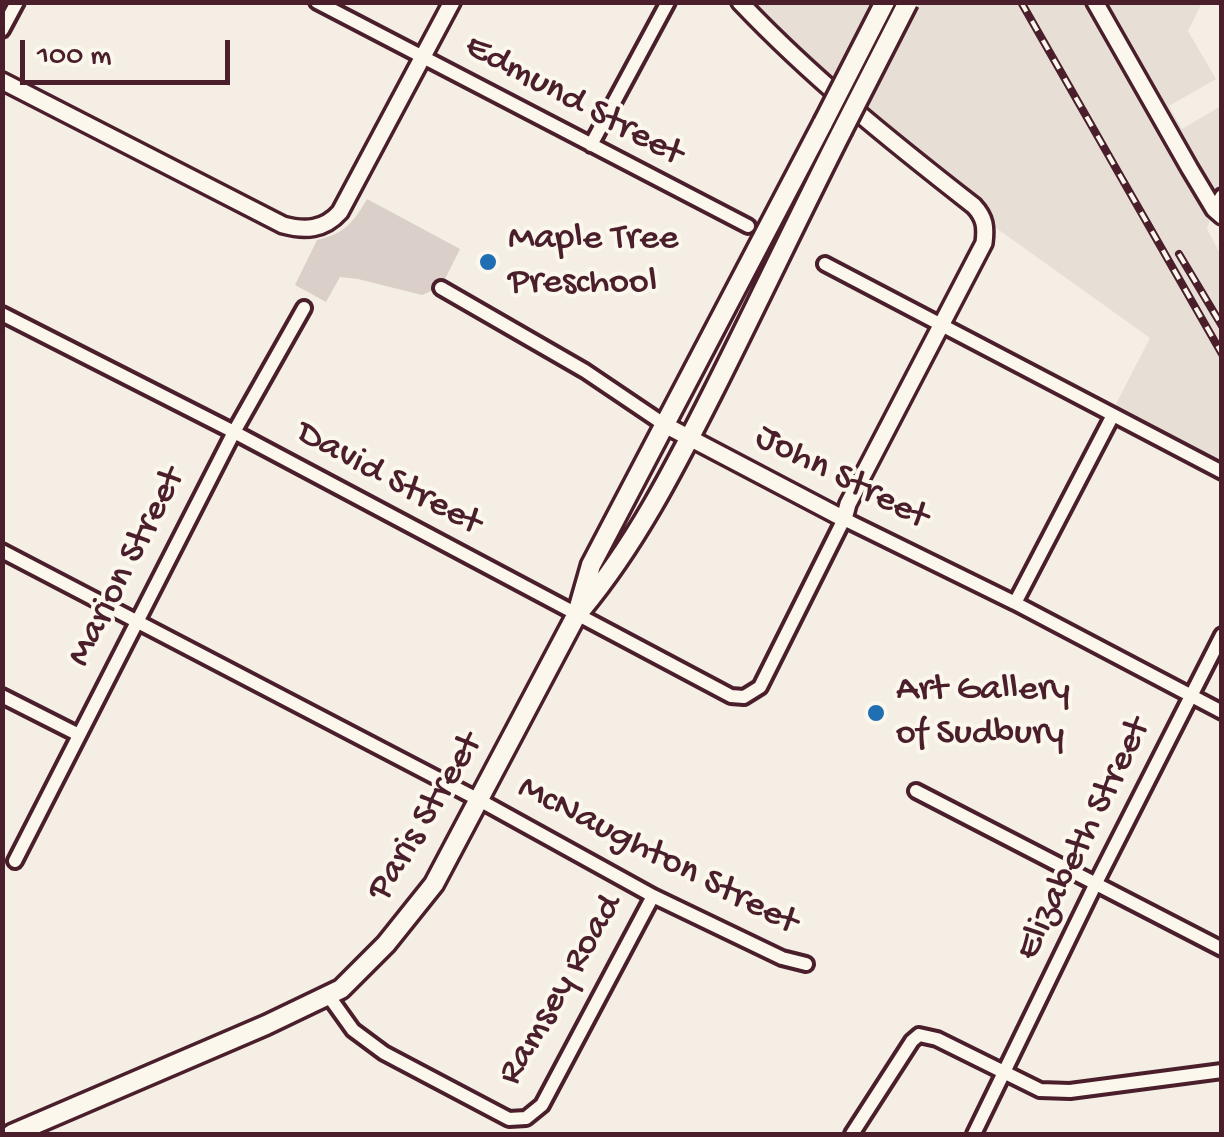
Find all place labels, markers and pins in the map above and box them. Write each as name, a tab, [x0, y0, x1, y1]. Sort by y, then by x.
place label: Maple Tree Preschool	[508, 217, 678, 306]
marker: Maple Tree Preschool	[477, 251, 499, 273]
place label: Art Gallery of Sudbury	[896, 668, 1070, 758]
marker: Art Gallery of Sudbury	[865, 702, 887, 724]

